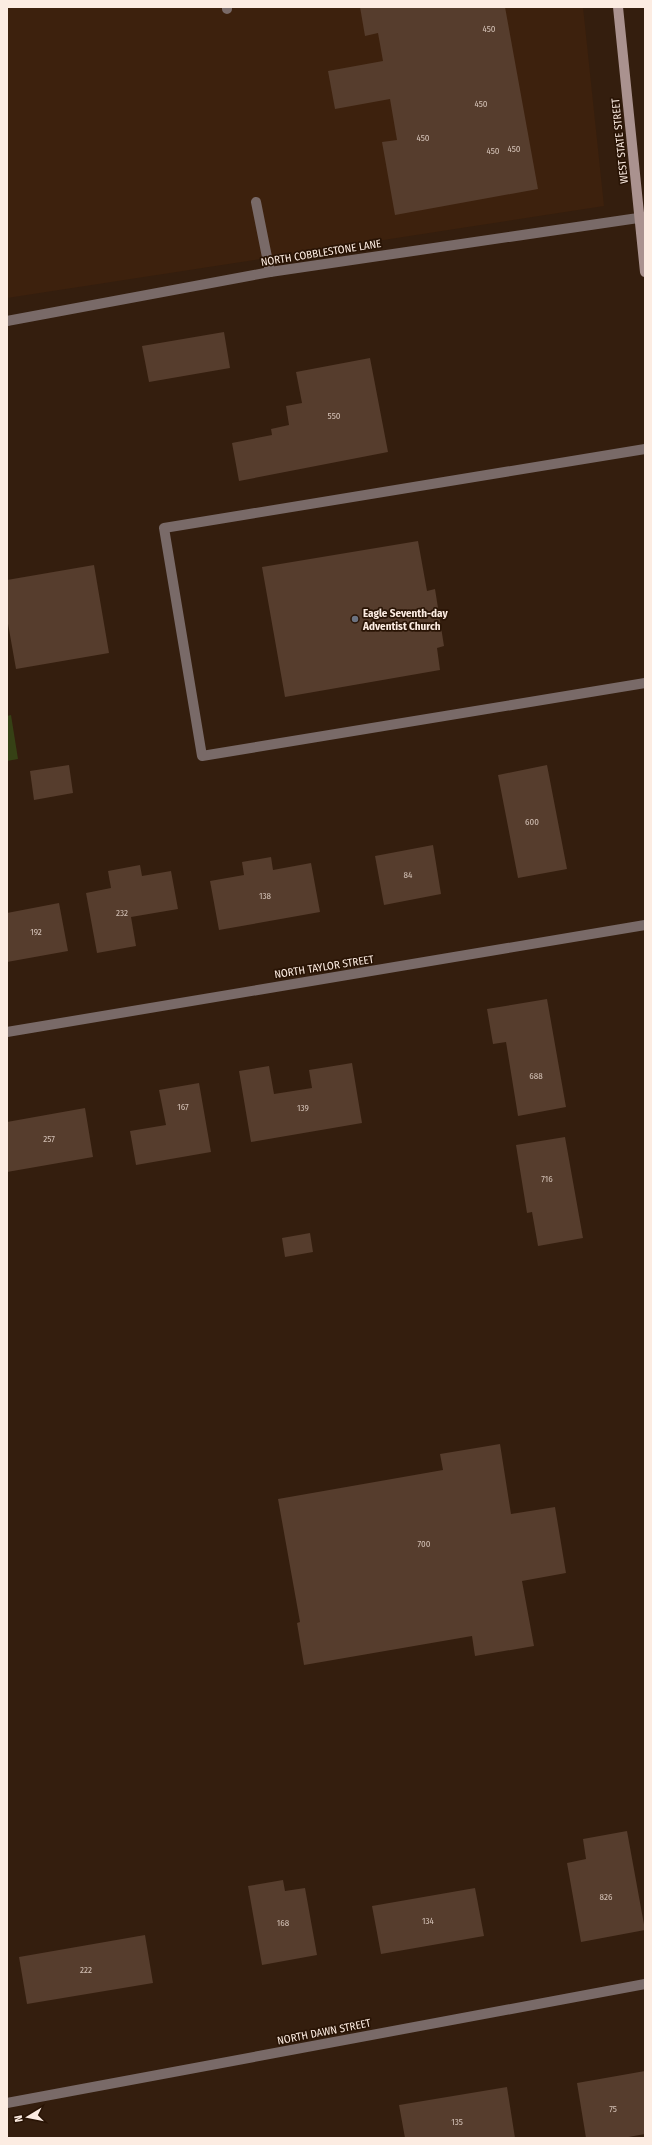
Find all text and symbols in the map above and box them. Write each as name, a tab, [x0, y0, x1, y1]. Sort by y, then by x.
house number: 450	[482, 24, 496, 34]
street label: WEST STATE STREET	[609, 97, 631, 184]
house number: 450	[474, 99, 488, 109]
house number: 450	[416, 133, 430, 143]
house number: 450	[507, 144, 521, 154]
house number: 450	[486, 146, 500, 156]
street label: NORTH COBBLESTONE LANE	[260, 237, 382, 269]
house number: 550	[328, 411, 341, 421]
place label: Eagle Seventh-day Adventist Church	[362, 607, 448, 633]
marker: Eagle Seventh-day Adventist Church	[350, 614, 360, 624]
house number: 600	[525, 817, 539, 827]
house number: 84	[404, 870, 413, 880]
house number: 138	[259, 891, 272, 901]
house number: 232	[116, 908, 128, 918]
house number: 192	[30, 927, 42, 937]
street label: NORTH TAYLOR STREET	[273, 953, 376, 981]
house number: 688	[529, 1071, 543, 1081]
house number: 167	[177, 1102, 189, 1112]
house number: 139	[297, 1103, 309, 1113]
house number: 257	[43, 1134, 55, 1144]
house number: 716	[541, 1174, 553, 1184]
house number: 700	[418, 1539, 431, 1549]
house number: 826	[600, 1892, 613, 1902]
house number: 134	[422, 1916, 435, 1926]
house number: 168	[277, 1918, 290, 1928]
house number: 222	[80, 1965, 92, 1975]
street label: NORTH DAWN STREET	[276, 2016, 373, 2047]
north arrow	[8, 2097, 48, 2137]
house number: 75	[609, 2104, 617, 2114]
text: N	[12, 2114, 26, 2123]
house number: 135	[451, 2117, 463, 2127]

